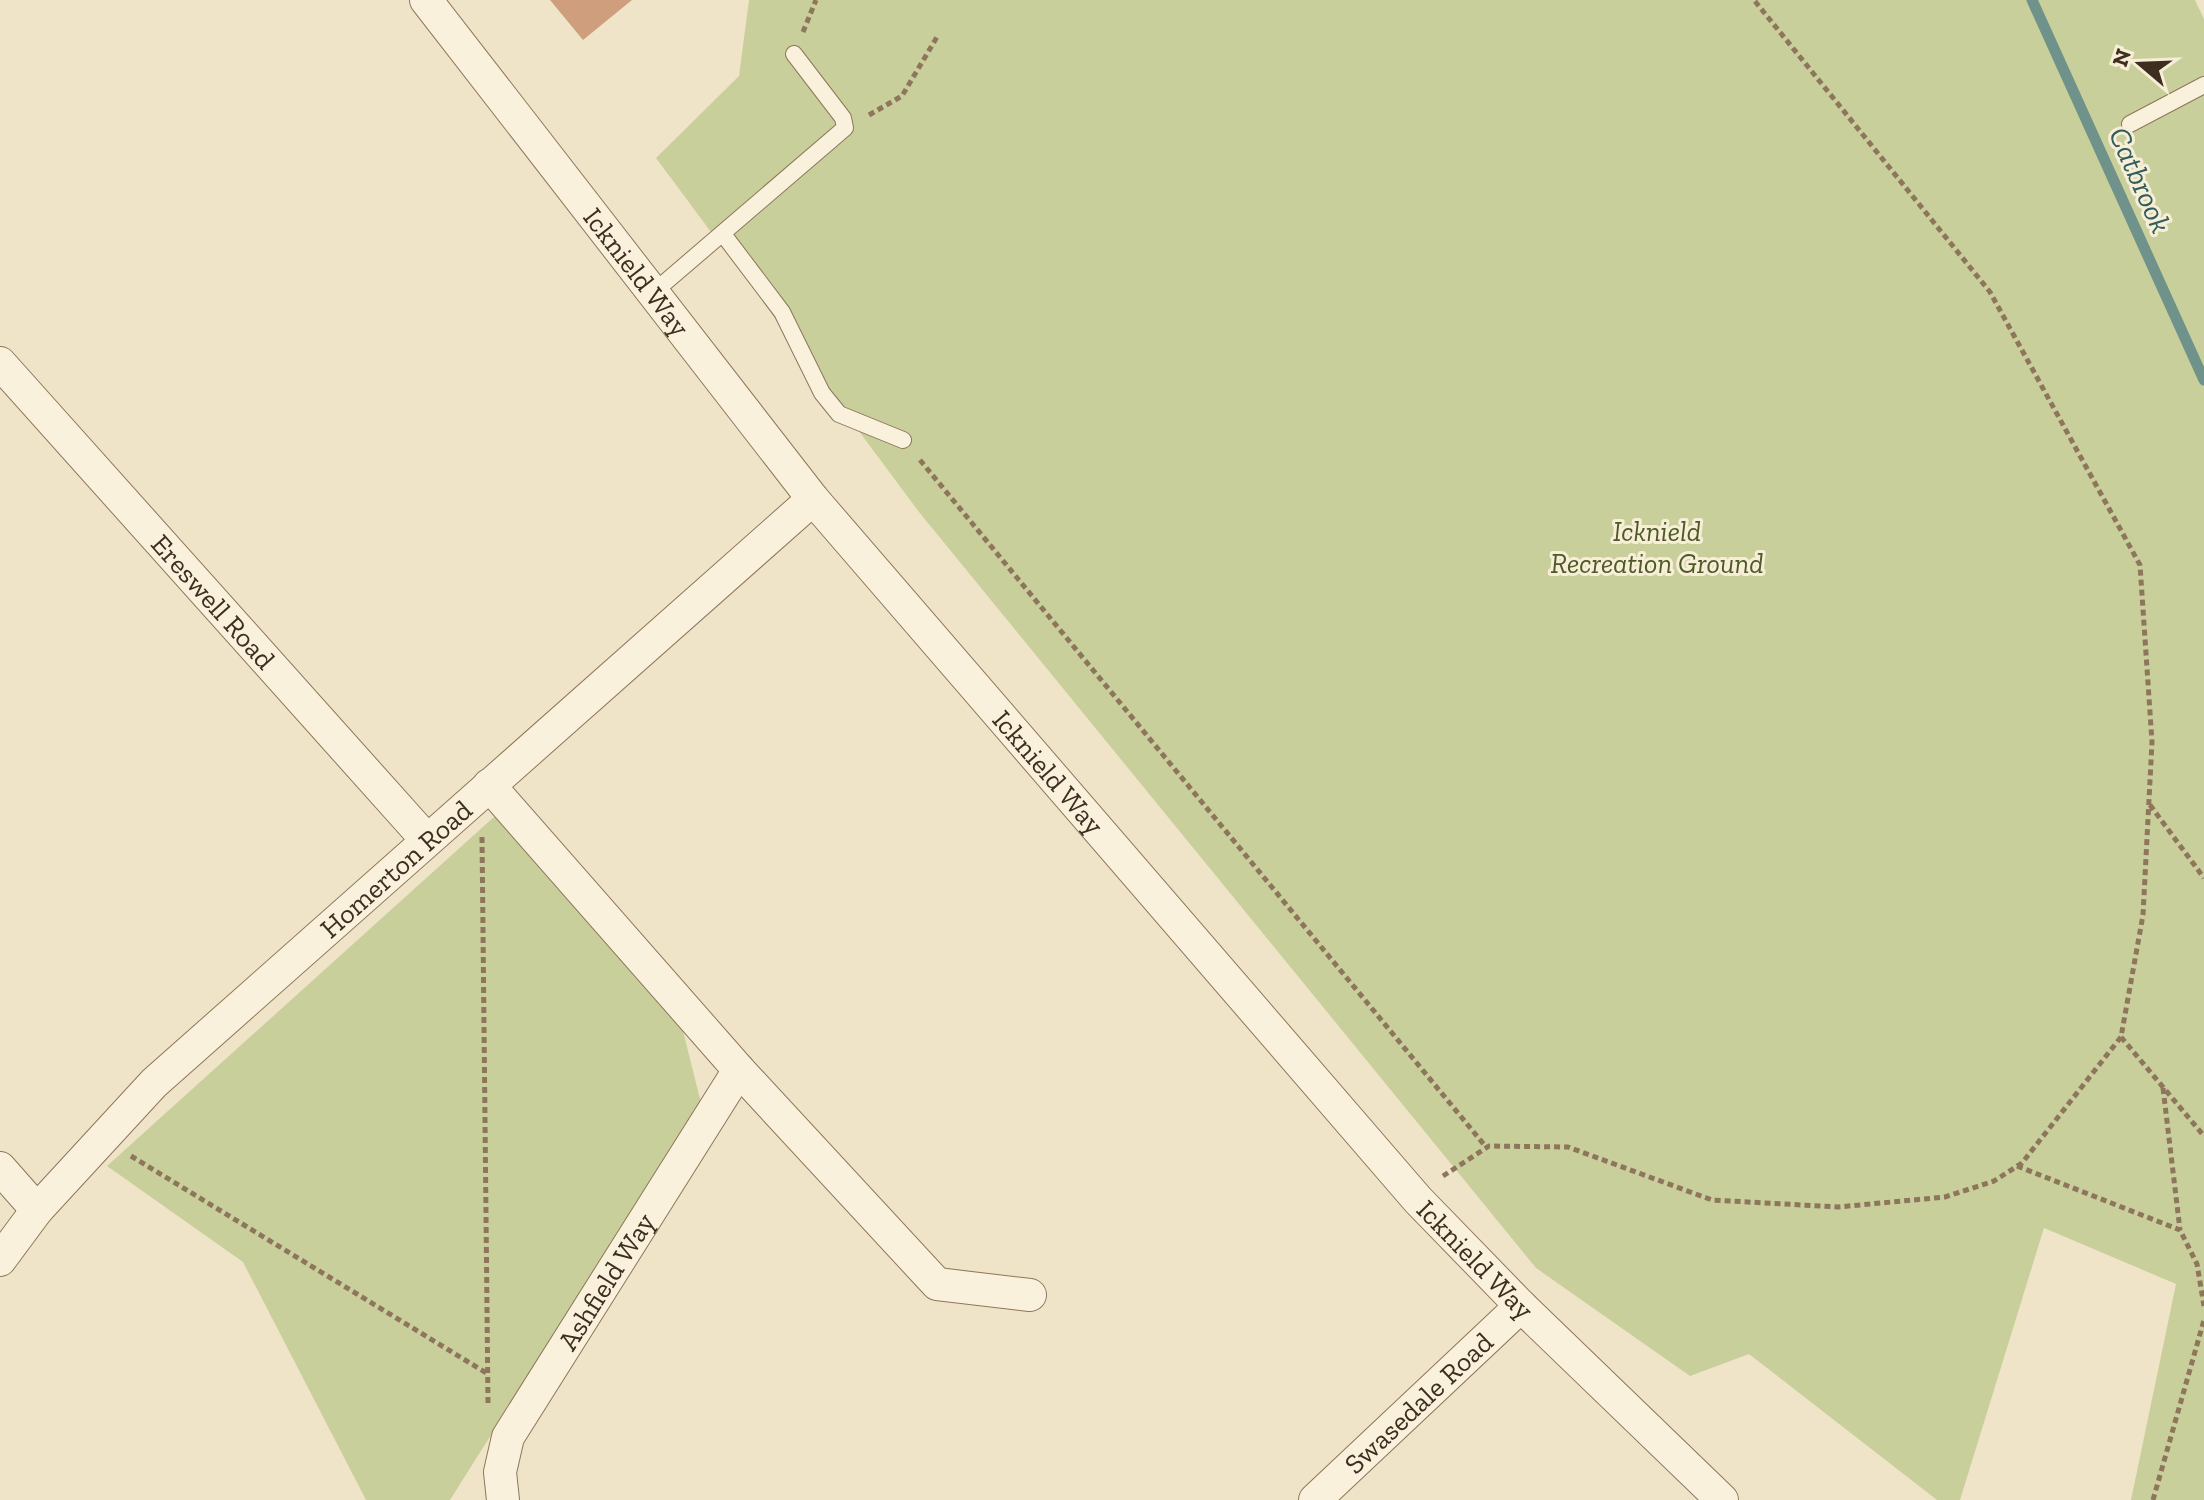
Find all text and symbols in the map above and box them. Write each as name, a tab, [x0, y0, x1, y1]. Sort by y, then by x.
north arrow	[2100, 24, 2180, 104]
text: N	[2106, 45, 2137, 70]
water label: Catbrook	[2101, 122, 2179, 238]
street label: Icknield Way	[577, 201, 697, 343]
park label: Icknield Recreation Ground	[1551, 515, 1763, 580]
street label: Ereswell Road	[145, 527, 282, 676]
street label: Icknield Way	[986, 703, 1112, 841]
street label: Homerton Road	[313, 793, 478, 945]
street label: Icknield Way	[1410, 1193, 1541, 1326]
street label: Ashfield Way	[551, 1206, 662, 1356]
street label: Swasedale Road	[1337, 1325, 1499, 1480]

